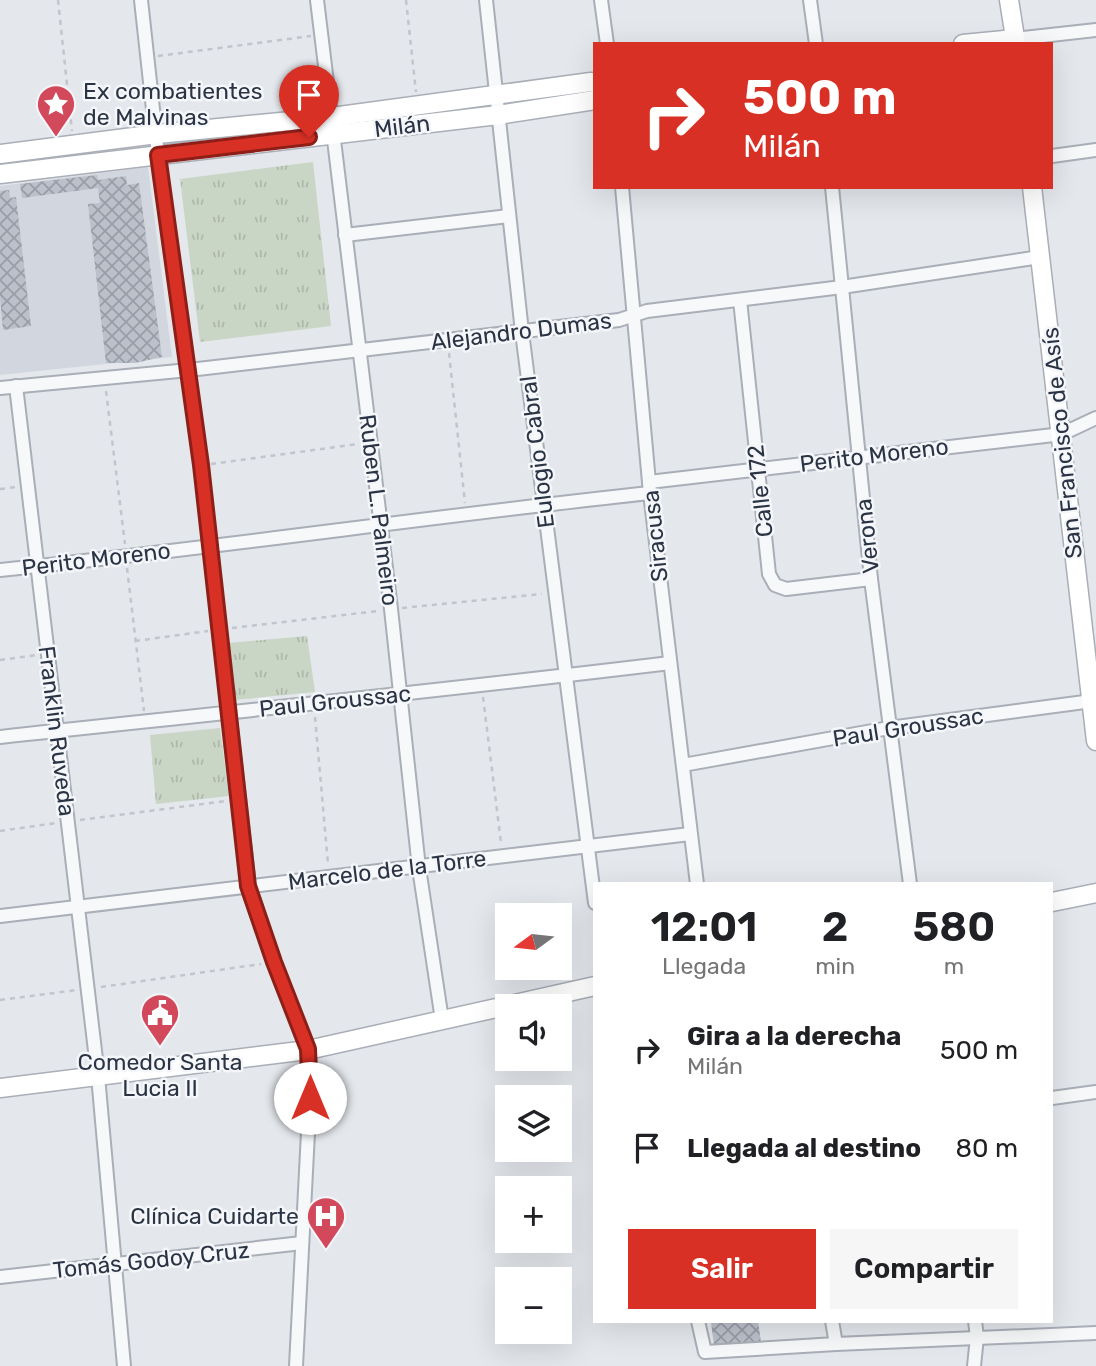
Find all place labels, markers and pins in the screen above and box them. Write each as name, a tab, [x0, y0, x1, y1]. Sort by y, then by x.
pin	[279, 65, 339, 137]
place label: Ex combatientes de Malvinas	[83, 77, 262, 131]
place icon: Ex combatientes de Malvinas	[35, 83, 77, 138]
public building icon: Comedor Santa Lucia II	[139, 992, 181, 1047]
place label: Comedor Santa Lucia II	[77, 1048, 243, 1102]
hospital icon: Clínica Cuidarte	[305, 1195, 347, 1250]
place label: Clínica Cuidarte	[130, 1202, 299, 1230]

